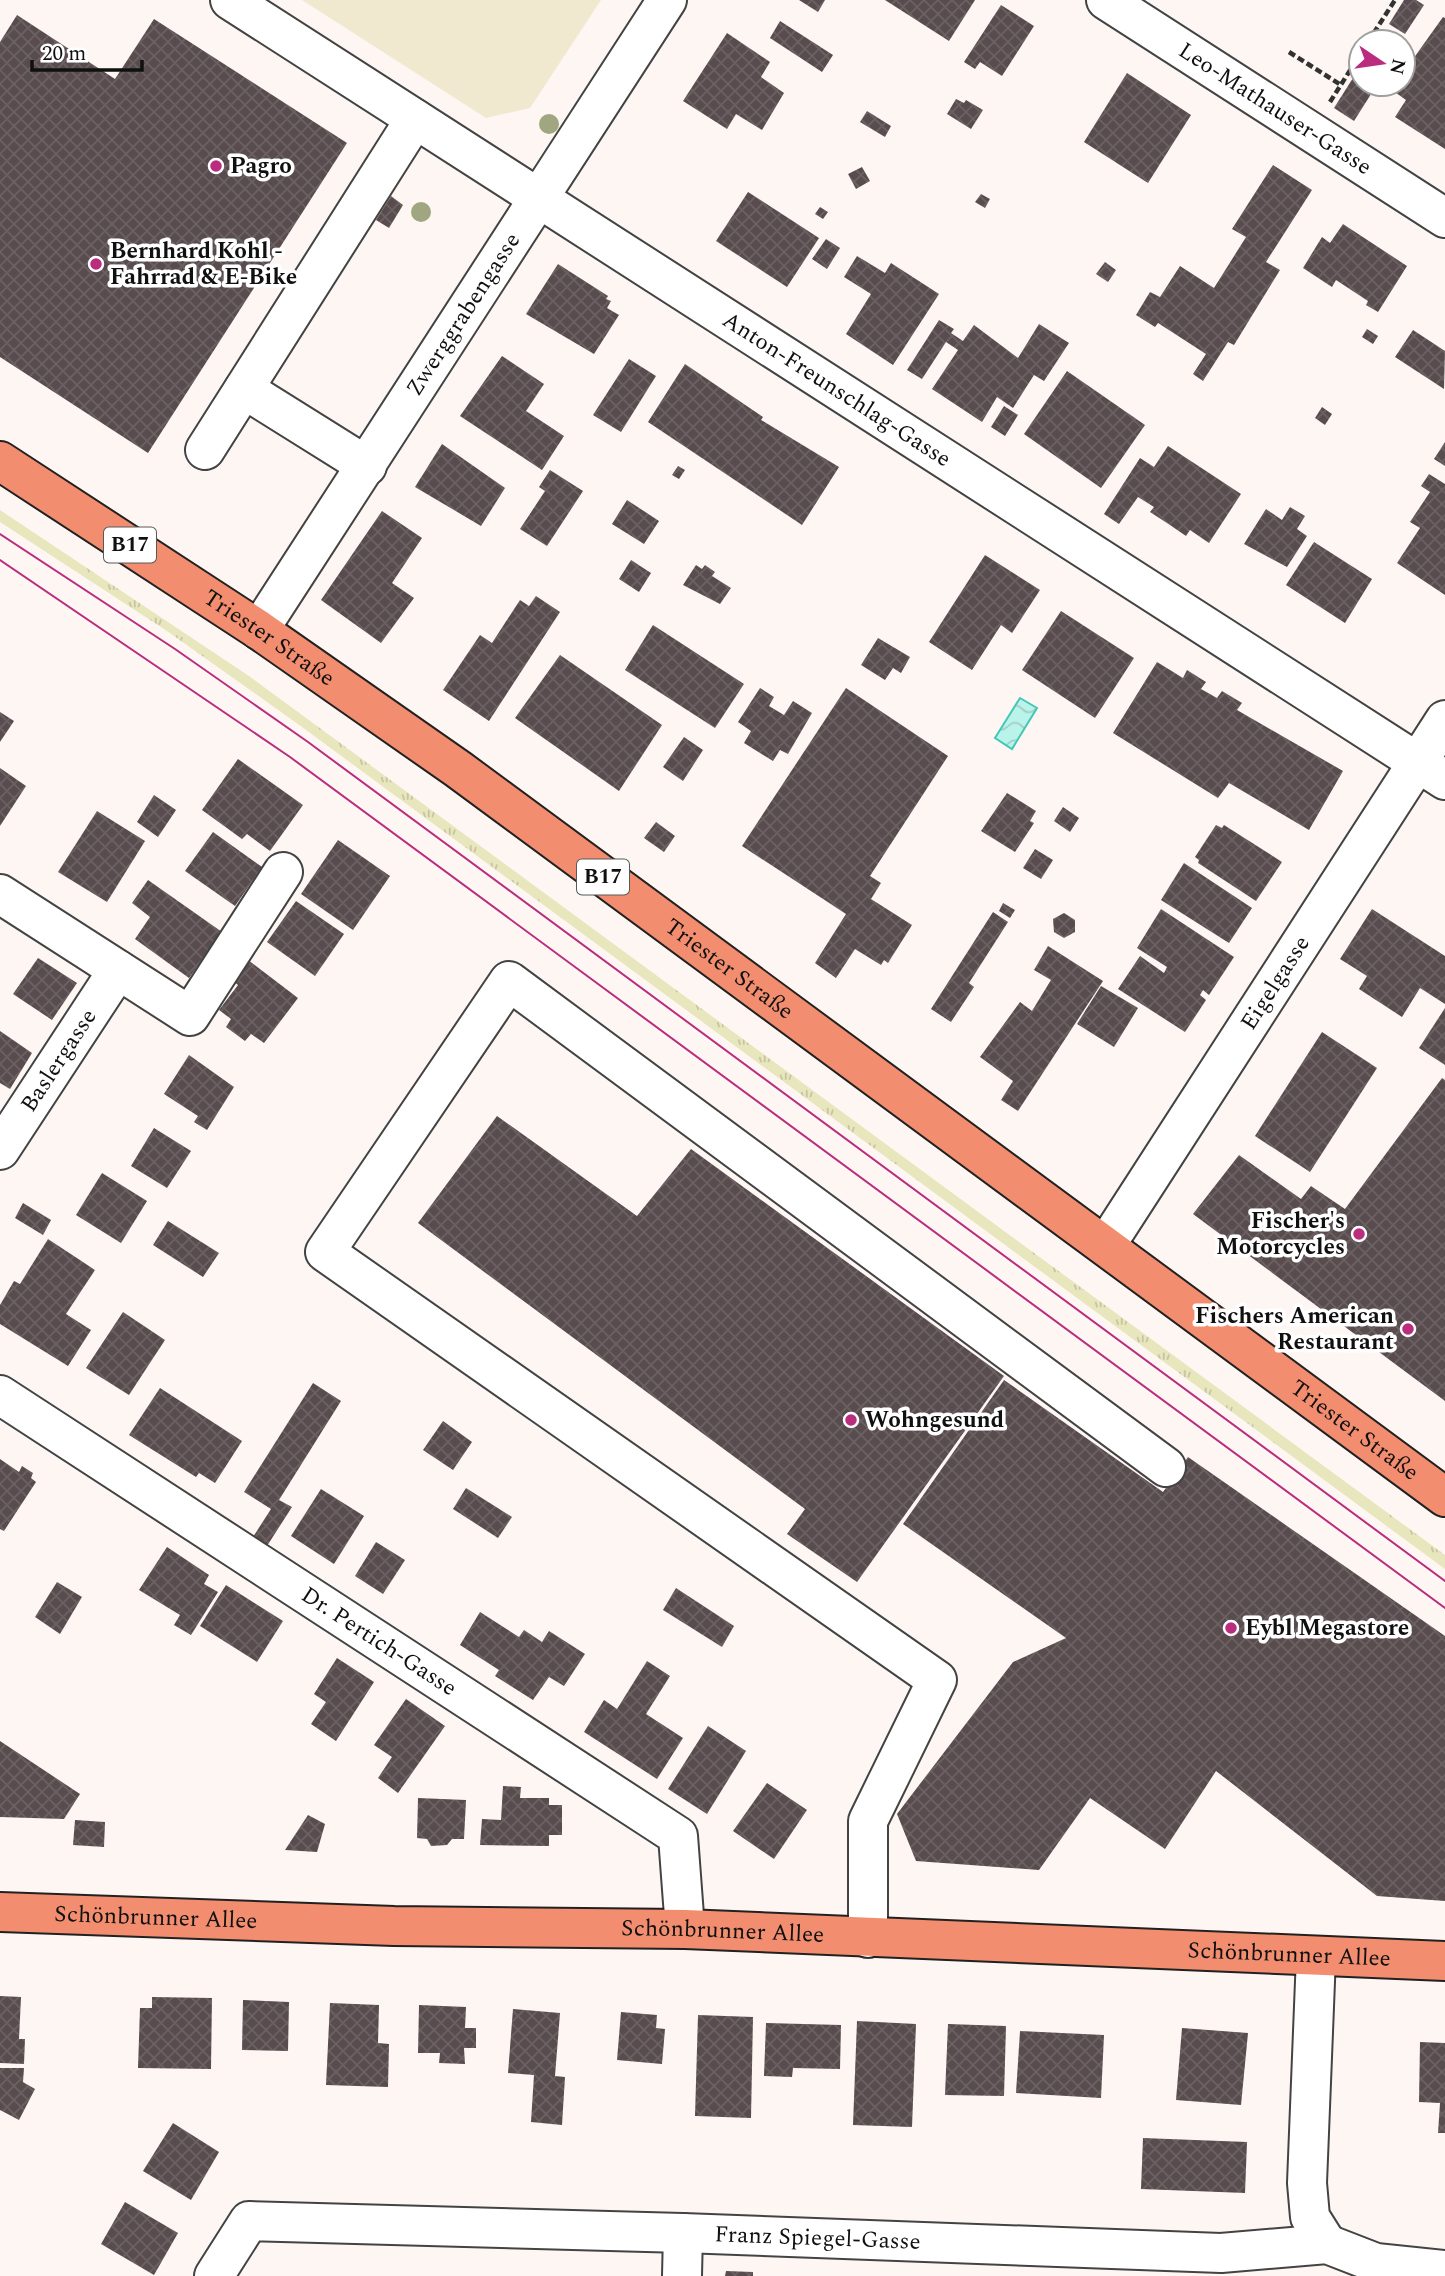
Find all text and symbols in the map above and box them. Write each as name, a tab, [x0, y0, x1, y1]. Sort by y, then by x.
scale bar	[32, 28, 142, 72]
north arrow	[1347, 28, 1417, 98]
street label: Leo-Mathauser-Gasse	[1171, 33, 1379, 184]
text: 20 m	[42, 38, 86, 70]
text: N	[1381, 56, 1413, 77]
place label: Pagro	[230, 149, 292, 184]
marker: Pagro	[208, 158, 224, 174]
street label: Zwerggrabengasse	[397, 226, 529, 403]
place label: Bernhard Kohl - Fahrrad & E-Bike	[110, 234, 297, 295]
marker: Bernhard Kohl - Fahrrad & E-Bike	[88, 256, 104, 272]
street label: Anton-Freunschlag-Gasse	[715, 303, 958, 476]
road number: B17	[104, 528, 156, 562]
street label: Triester Straße	[196, 581, 342, 695]
road number: B17	[577, 860, 629, 894]
street label: Triester Straße	[657, 910, 801, 1028]
street label: Eigelgasse	[1232, 929, 1319, 1037]
street label: Baslergasse	[12, 1002, 106, 1119]
place label: Fischer's Motorcycles	[1216, 1204, 1345, 1265]
marker: Fischer's Motorcycles	[1351, 1226, 1367, 1242]
place label: Fischers American Restaurant	[1195, 1299, 1394, 1360]
marker: Fischers American Restaurant	[1400, 1321, 1416, 1337]
street label: Triester Straße	[1283, 1371, 1426, 1490]
place label: Wohngesund	[865, 1403, 1004, 1438]
marker: Wohngesund	[843, 1412, 859, 1428]
street label: Dr. Pertich-Gasse	[294, 1578, 464, 1705]
place label: Eybl Megastore	[1245, 1611, 1409, 1646]
marker: Eybl Megastore	[1223, 1620, 1239, 1636]
street label: Schönbrunner Allee	[54, 1896, 258, 1939]
street label: Schönbrunner Allee	[621, 1911, 825, 1952]
street label: Schönbrunner Allee	[1187, 1933, 1391, 1976]
street label: Franz Spiegel-Gasse	[714, 2217, 921, 2259]

